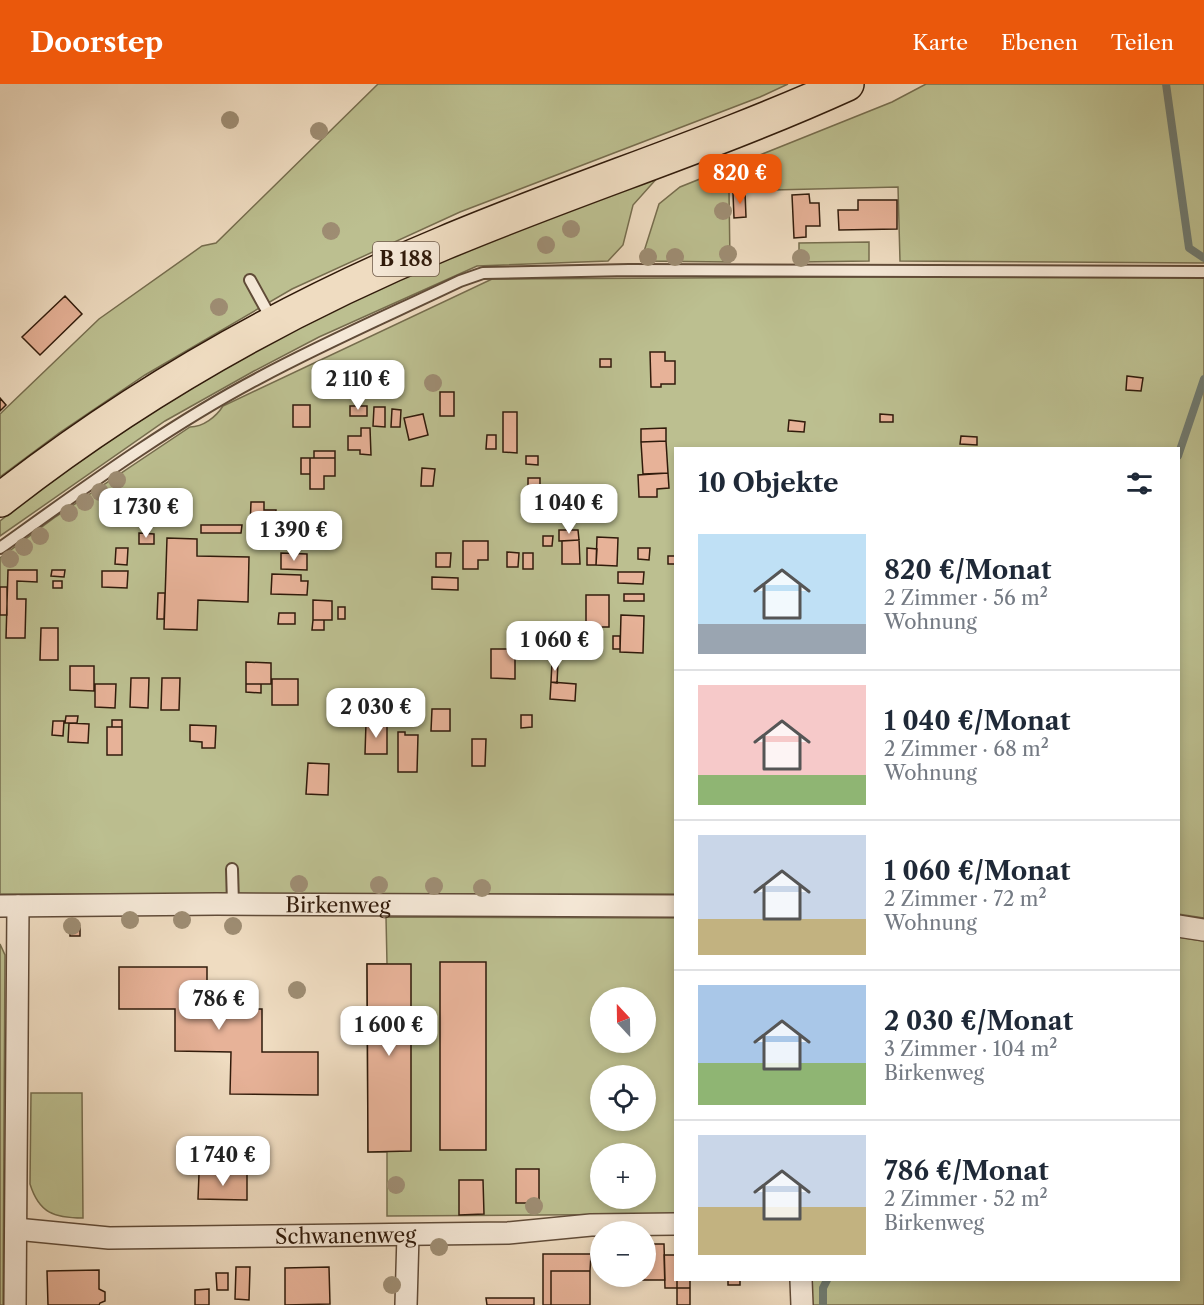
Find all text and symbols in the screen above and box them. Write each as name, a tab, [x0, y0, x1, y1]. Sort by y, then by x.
text: Doorstep	[30, 25, 163, 59]
text: Karte	[913, 30, 968, 55]
text: Ebenen	[1001, 30, 1078, 55]
text: Teilen	[1111, 30, 1174, 55]
pin: 820 €	[698, 154, 782, 205]
text: 820 €	[713, 161, 767, 185]
road number: B 188	[373, 242, 439, 276]
pin: 2 110 €	[303, 360, 413, 411]
text: 2 110 €	[325, 367, 391, 391]
text: 10 Objekte	[698, 467, 839, 499]
icon: filters	[1123, 467, 1156, 500]
pin: 1 040 €	[514, 484, 624, 535]
pin: 1 730 €	[91, 488, 201, 539]
text: 1 040 €	[534, 491, 604, 515]
text: 1 730 €	[113, 495, 179, 519]
pin: 1 390 €	[239, 511, 349, 562]
text: 1 390 €	[260, 518, 328, 542]
text: 820 €/Monat	[884, 554, 1052, 586]
icon: home	[746, 558, 818, 630]
text: 2 Zimmer · 56 m²	[884, 586, 1048, 610]
text: Wohnung	[884, 610, 977, 634]
pin: 1 060 €	[500, 621, 610, 672]
text: 1 060 €	[520, 628, 590, 652]
pin: 2 030 €	[321, 688, 431, 739]
text: 2 030 €	[340, 695, 412, 719]
text: 1 040 €/Monat	[884, 705, 1070, 737]
icon: home	[746, 709, 818, 781]
text: 2 Zimmer · 68 m²	[884, 737, 1049, 761]
text: Wohnung	[884, 761, 977, 785]
text: 1 060 €/Monat	[884, 855, 1071, 887]
icon: home	[746, 859, 818, 931]
text: 2 Zimmer · 72 m²	[884, 887, 1047, 911]
street label: Birkenweg	[285, 892, 392, 917]
text: Wohnung	[884, 911, 977, 935]
pin: 786 €	[177, 980, 261, 1031]
text: 786 €	[193, 987, 245, 1011]
north arrow	[590, 987, 656, 1053]
map controls	[590, 987, 656, 1287]
text: 2 030 €/Monat	[884, 1005, 1073, 1037]
pin: 1 600 €	[334, 1006, 444, 1057]
icon: home	[746, 1009, 818, 1081]
text: 1 600 €	[354, 1013, 424, 1037]
text: 3 Zimmer · 104 m²	[884, 1037, 1057, 1061]
text: Birkenweg	[884, 1061, 984, 1085]
button: locate	[590, 1065, 656, 1131]
pin: 1 740 €	[168, 1136, 278, 1187]
text: 1 740 €	[190, 1143, 256, 1167]
button: +	[590, 1143, 656, 1209]
text: 786 €/Monat	[884, 1155, 1049, 1187]
icon: home	[746, 1159, 818, 1231]
text: 2 Zimmer · 52 m²	[884, 1187, 1048, 1211]
text: Birkenweg	[884, 1211, 984, 1235]
button: −	[590, 1221, 656, 1287]
street label: Schwanenweg	[275, 1222, 417, 1248]

